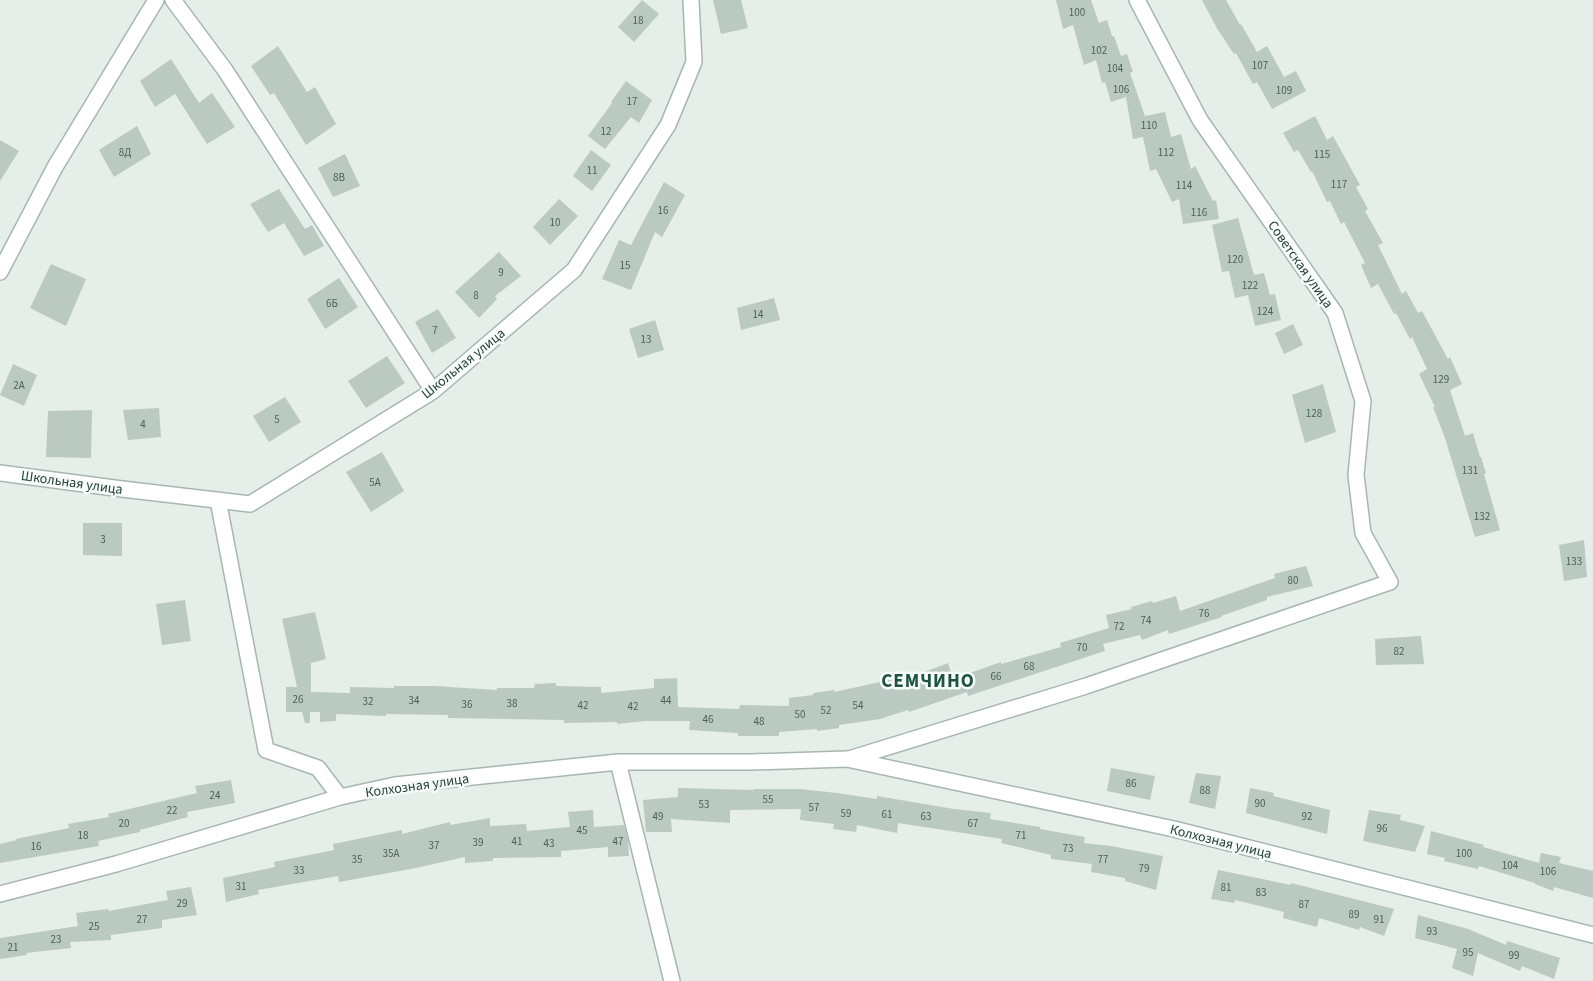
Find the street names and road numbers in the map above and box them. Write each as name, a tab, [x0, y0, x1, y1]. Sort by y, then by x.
street label: Советская улица	[1263, 217, 1338, 312]
street label: Школьная улица	[418, 324, 510, 404]
street label: Школьная улица	[20, 466, 124, 500]
street label: Колхозная улица	[364, 769, 470, 803]
street label: Колхозная улица	[1168, 820, 1274, 864]

